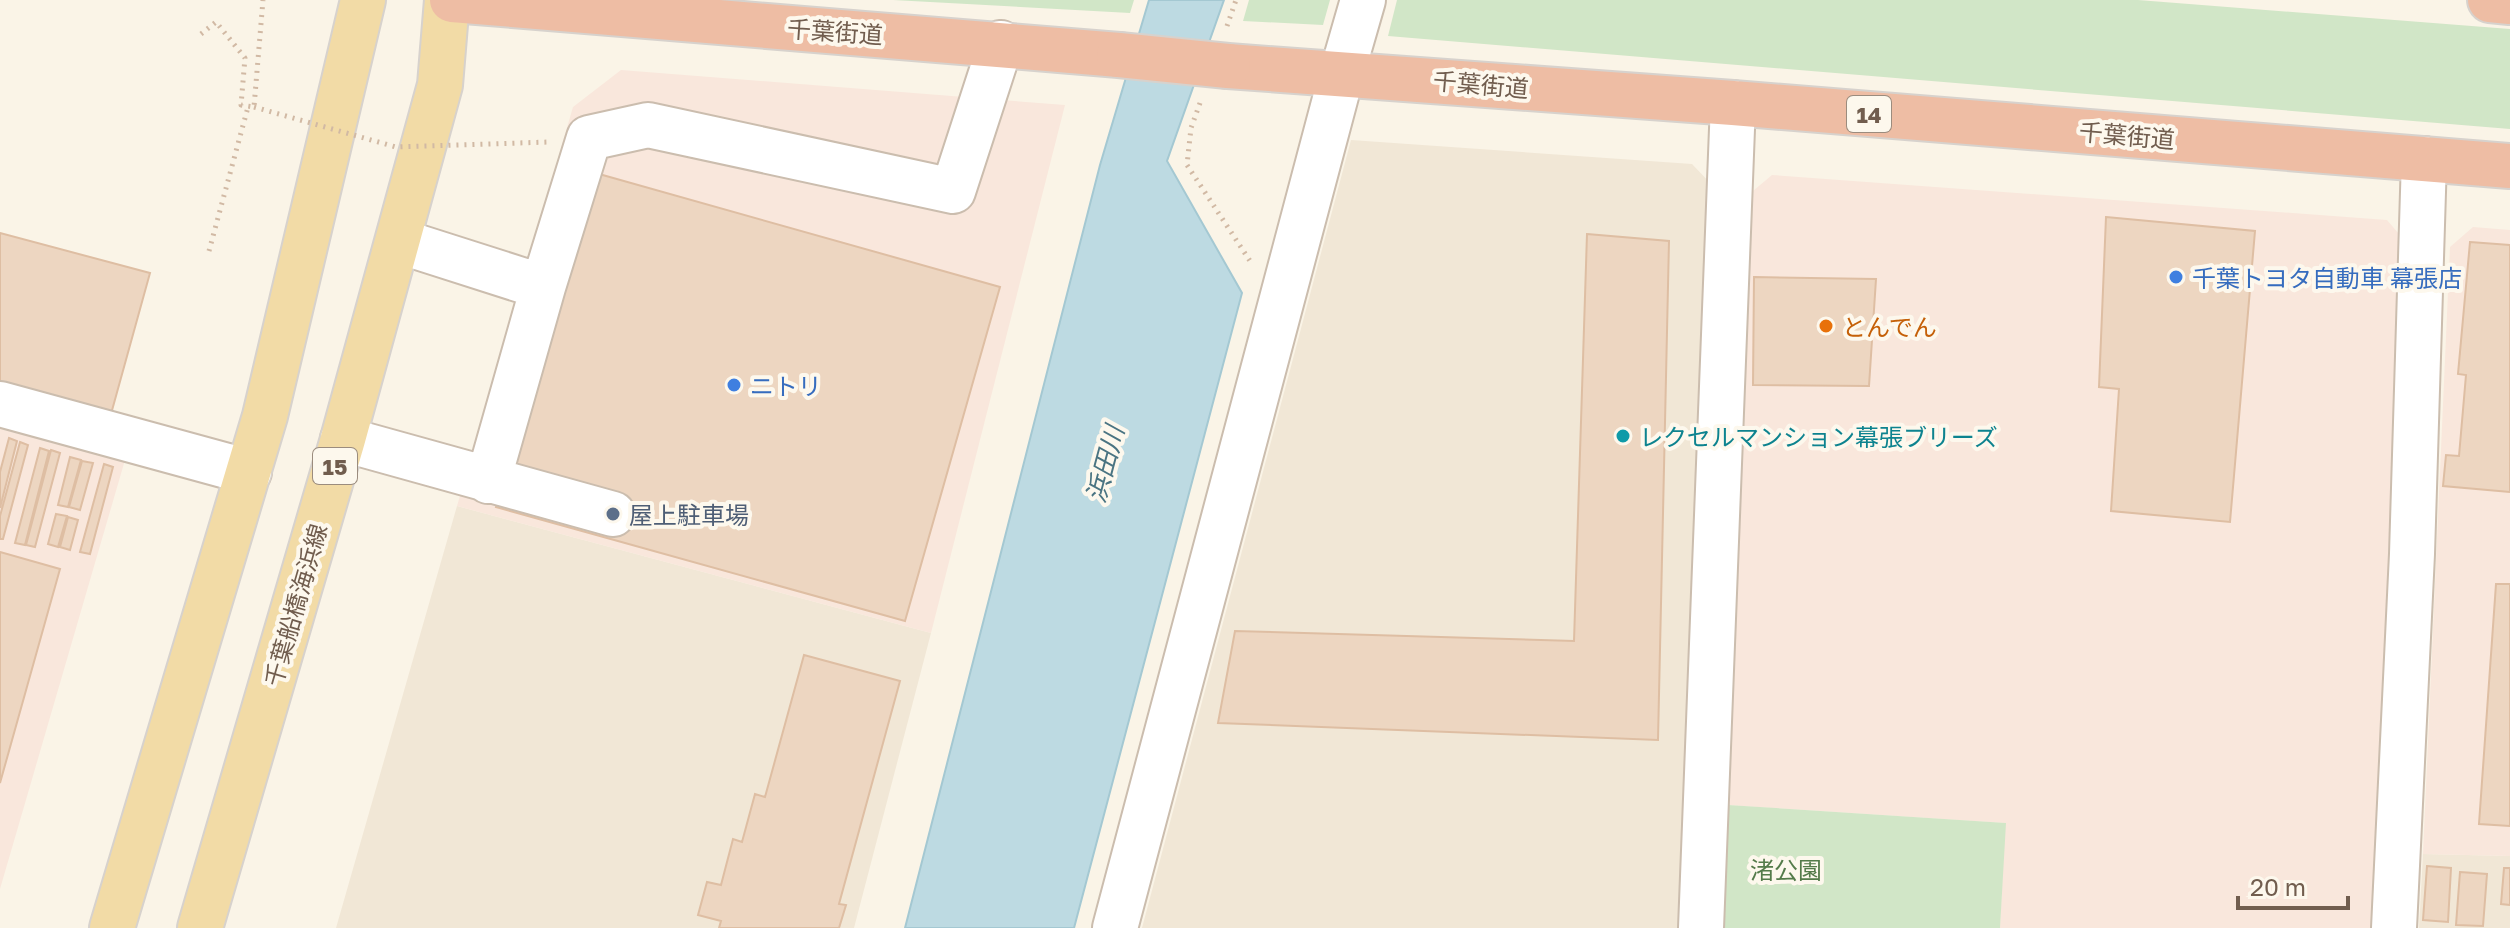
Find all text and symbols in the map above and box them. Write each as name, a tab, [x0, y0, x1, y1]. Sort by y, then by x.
street label: 千葉街道	[786, 13, 884, 49]
street label: 千葉街道	[1432, 65, 1530, 103]
road number: 14	[1847, 96, 1891, 132]
street label: 千葉街道	[2078, 116, 2176, 154]
place label: 千葉トヨタ自動車 幕張店	[2192, 263, 2462, 292]
marker: 千葉トヨタ自動車 幕張店	[2167, 268, 2185, 286]
place label: とんでん	[1842, 312, 1937, 341]
marker: とんでん	[1817, 317, 1835, 335]
place label: ニトリ	[750, 371, 822, 400]
marker: ニトリ	[725, 376, 743, 394]
water label: 浜田川	[1080, 419, 1131, 506]
place label: レクセルマンション幕張ブリーズ	[1639, 422, 1998, 451]
marker: レクセルマンション幕張ブリーズ	[1614, 427, 1632, 445]
road number: 15	[313, 448, 357, 484]
place label: 屋上駐車場	[629, 500, 749, 529]
marker: 屋上駐車場	[604, 505, 622, 523]
street label: 千葉船橋海浜線	[258, 520, 332, 690]
park label: 渚公園	[1750, 855, 1822, 884]
scale bar	[2238, 860, 2348, 910]
text: 20 m	[2250, 872, 2306, 901]

